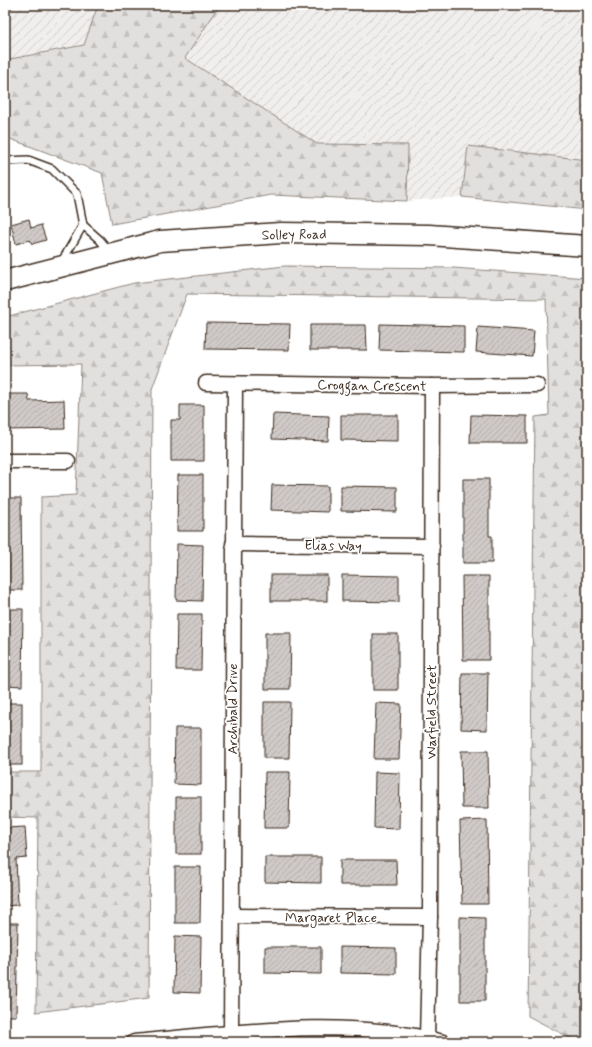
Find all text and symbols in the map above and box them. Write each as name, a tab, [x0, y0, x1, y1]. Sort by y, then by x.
street label: Solley Road	[261, 225, 327, 245]
street label: Croggan Crescent	[317, 376, 427, 398]
street label: Elias Way	[304, 536, 362, 555]
street label: Archibald Drive	[224, 664, 242, 754]
street label: Warfield Street	[423, 664, 441, 759]
street label: Margaret Place	[285, 909, 377, 928]

